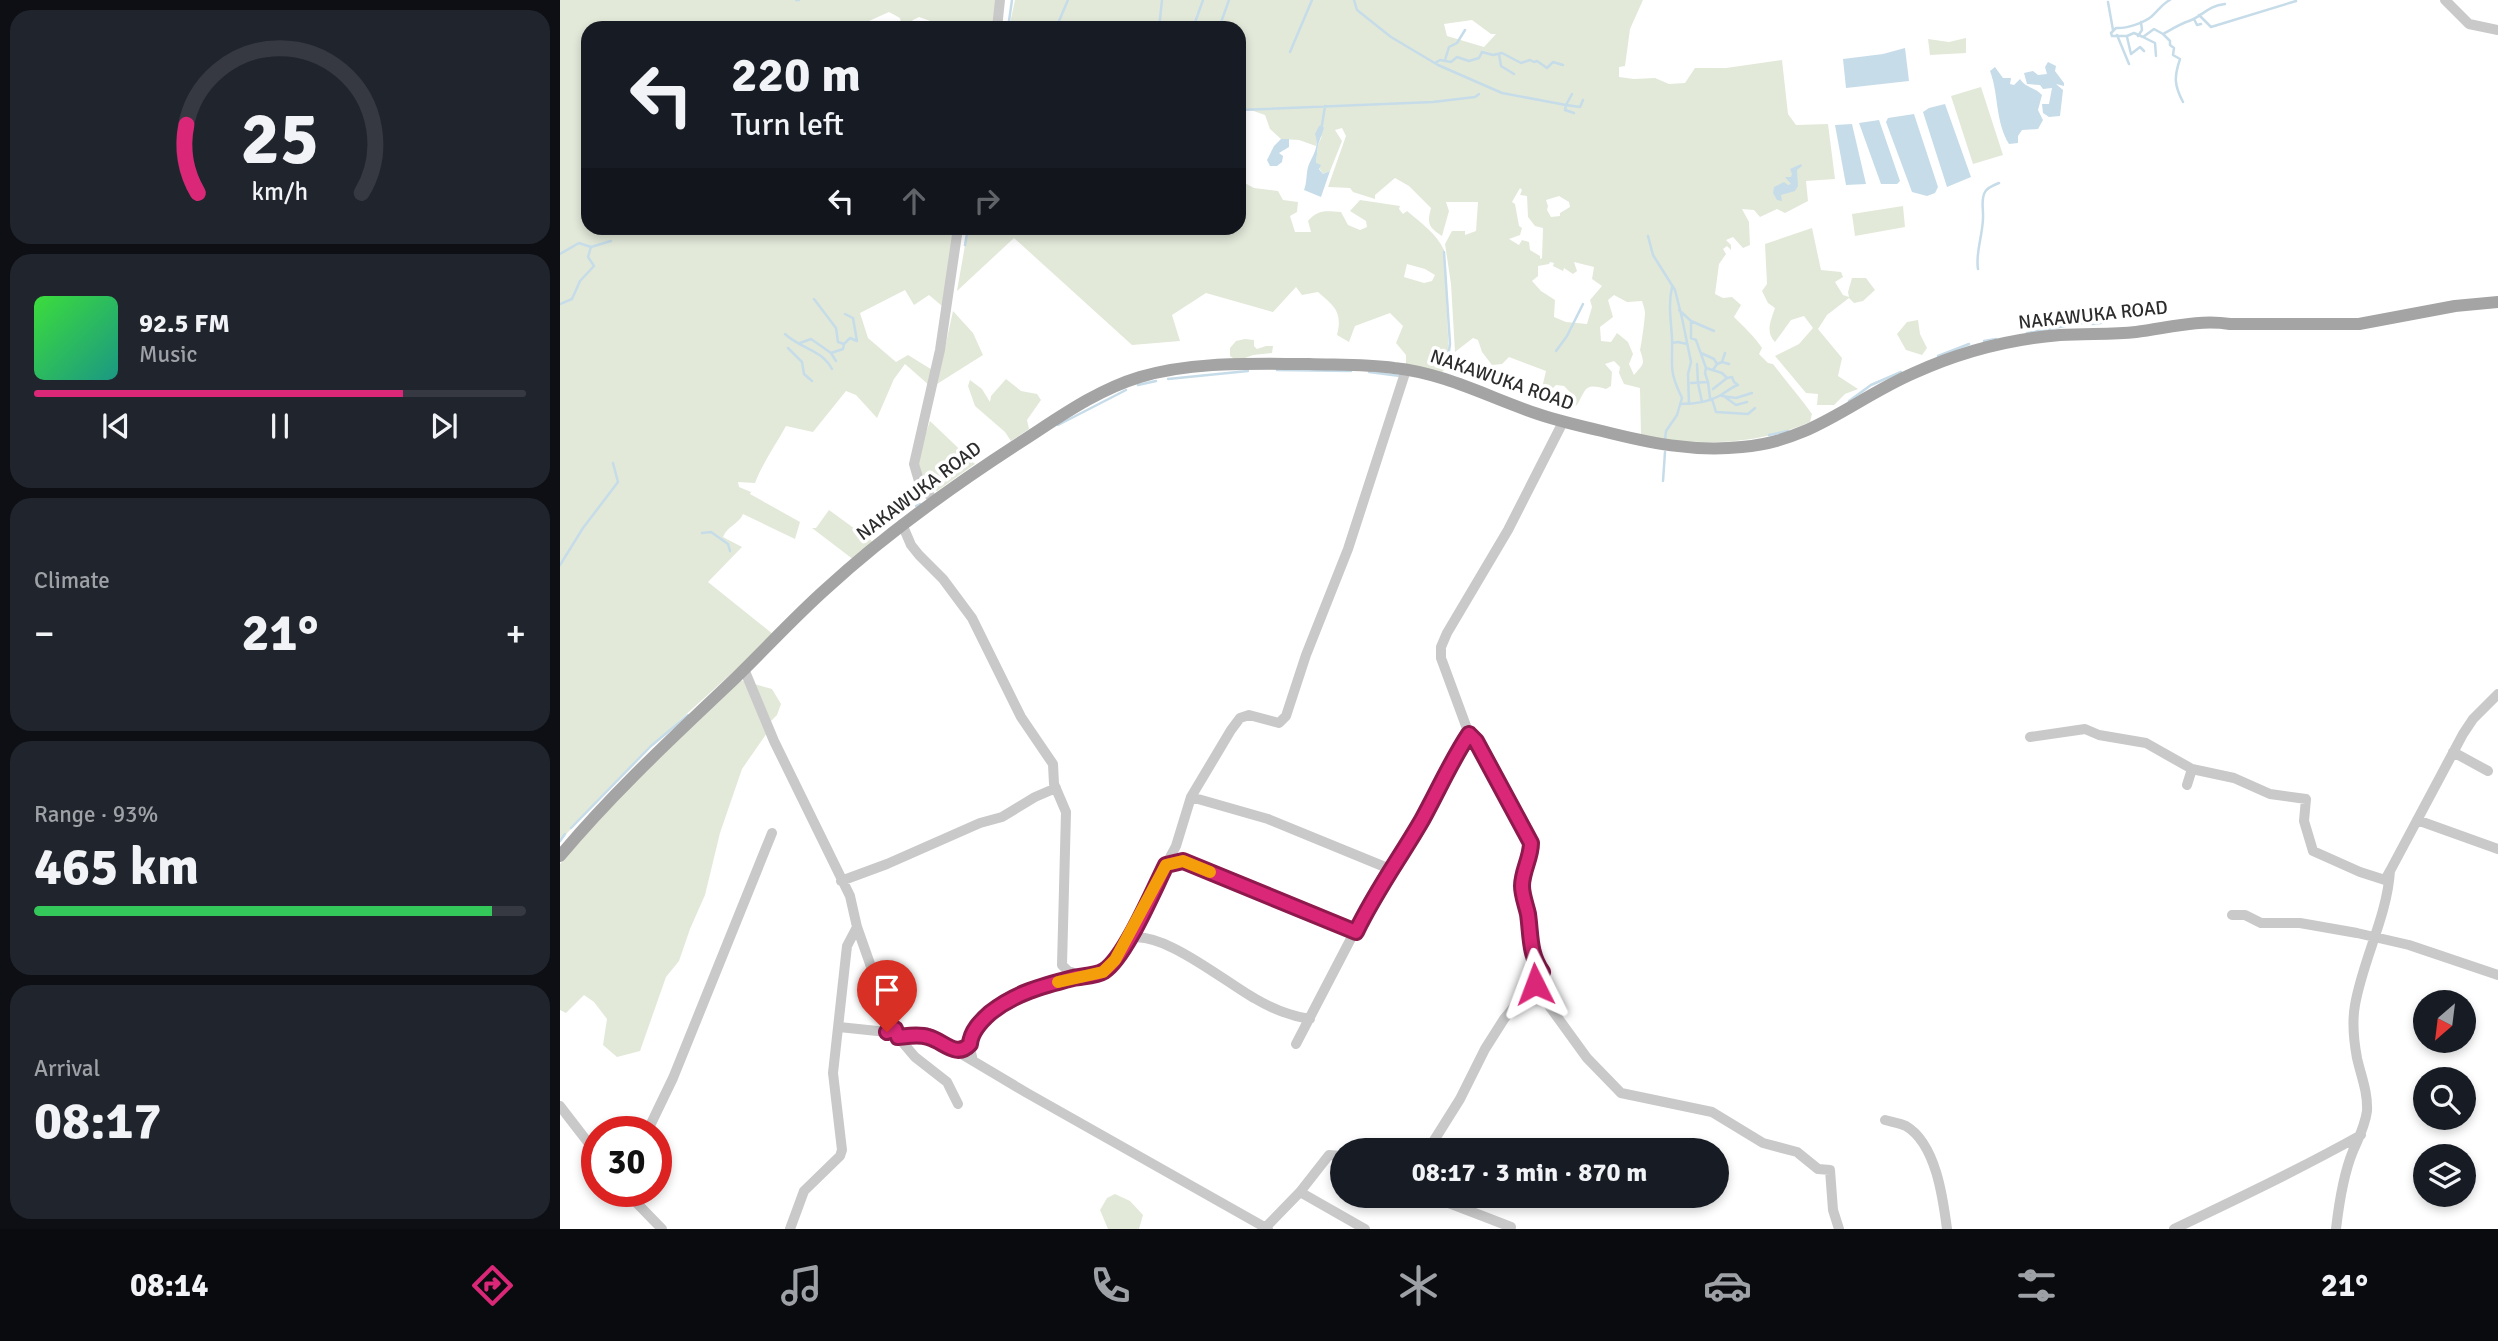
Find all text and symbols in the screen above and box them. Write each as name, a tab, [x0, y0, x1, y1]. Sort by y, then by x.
text: 220 m	[731, 45, 861, 105]
icon: left	[616, 49, 707, 140]
text: 25	[241, 95, 319, 184]
text: Turn left	[731, 105, 844, 144]
text: km/h	[252, 176, 308, 207]
icon: left	[822, 182, 860, 220]
icon: ahead	[895, 182, 933, 220]
icon: right	[968, 182, 1006, 220]
street label: NAKAWUKA ROAD	[2017, 295, 2169, 335]
text: 92.5 FM	[139, 308, 230, 340]
text: Music	[139, 340, 197, 369]
street label: NAKAWUKA ROAD	[1427, 344, 1577, 416]
icon: previous	[97, 407, 135, 445]
icon: pause	[261, 407, 299, 445]
icon: next	[425, 407, 463, 445]
street label: NAKAWUKA ROAD	[852, 436, 986, 546]
text: Climate	[34, 566, 110, 595]
text: 21°	[242, 601, 318, 665]
text: −	[34, 610, 55, 657]
text: +	[505, 610, 526, 657]
text: Range · 93%	[34, 800, 158, 829]
text: 465 km	[34, 835, 199, 899]
position arrow	[1498, 947, 1572, 1021]
pin	[857, 960, 917, 1032]
icon: arrive	[868, 971, 906, 1009]
north arrow	[2413, 990, 2476, 1054]
map controls	[2413, 990, 2476, 1207]
text: Arrival	[34, 1054, 100, 1083]
button: search	[2413, 1067, 2476, 1130]
text: 08:17	[34, 1089, 162, 1153]
speed limit sign: 30	[581, 1116, 672, 1207]
button: layers	[2413, 1144, 2476, 1207]
text: 08:17 · 3 min · 870 m	[1412, 1157, 1647, 1189]
icon: directions	[468, 1261, 517, 1310]
icon: music	[777, 1261, 826, 1310]
icon: phone	[1086, 1261, 1135, 1310]
icon: climate	[1394, 1261, 1443, 1310]
icon: car	[1703, 1261, 1752, 1310]
icon: filters	[2012, 1261, 2061, 1310]
text: 08:14	[130, 1266, 208, 1305]
text: 21°	[2321, 1266, 2368, 1305]

